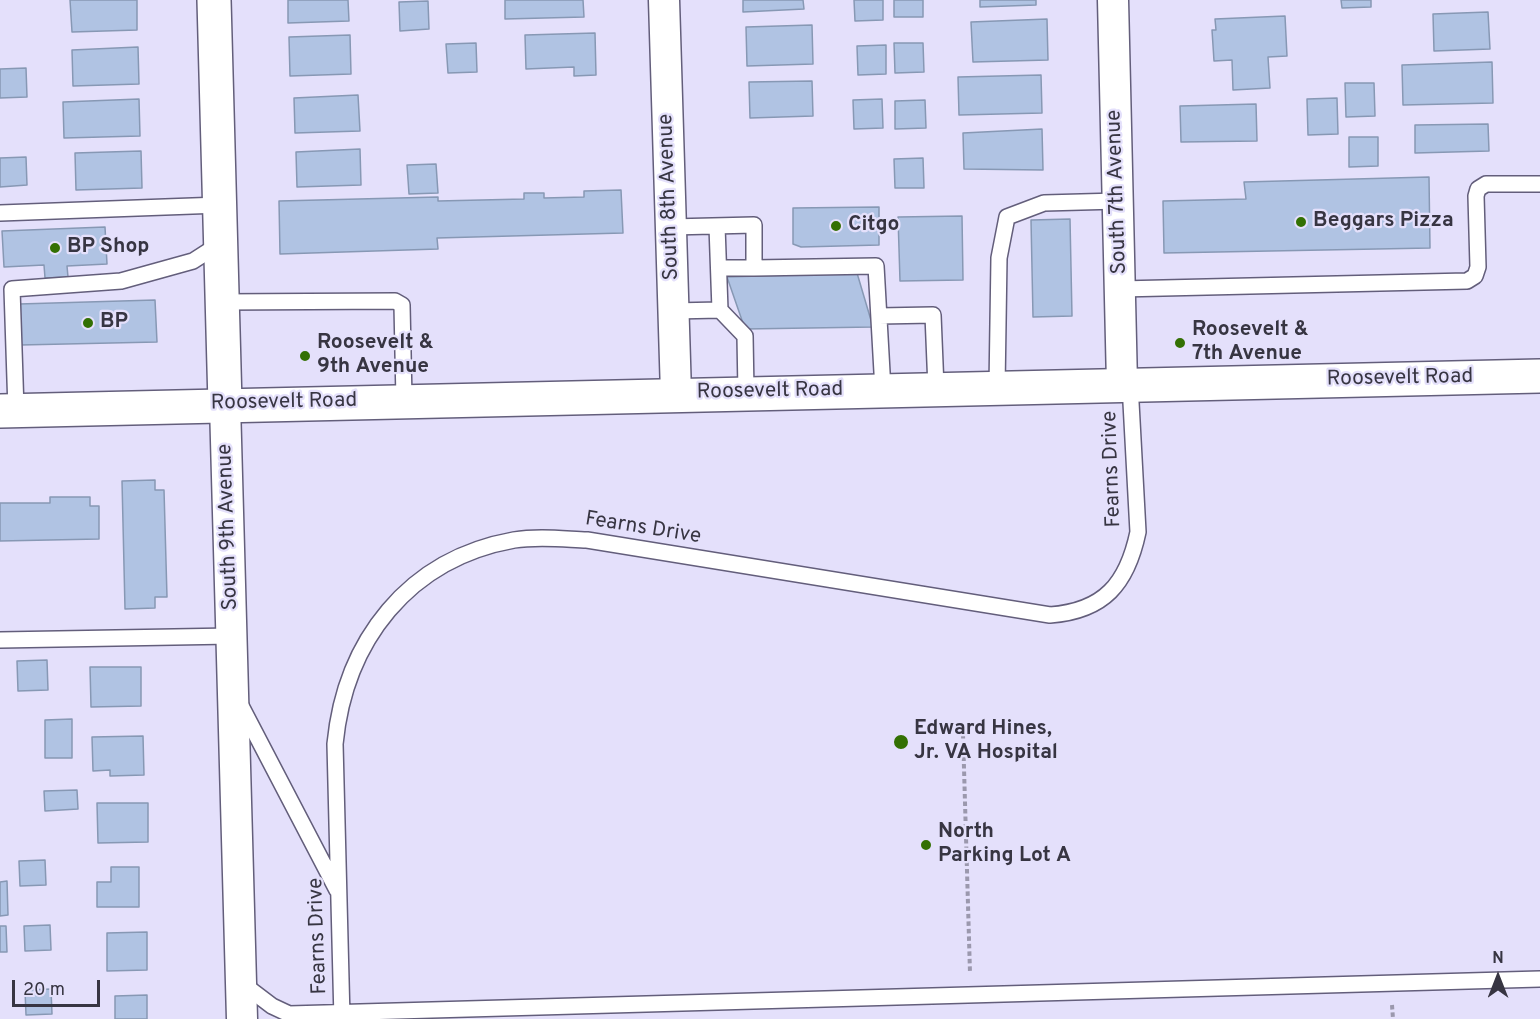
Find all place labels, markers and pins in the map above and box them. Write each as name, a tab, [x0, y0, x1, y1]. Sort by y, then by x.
place label: Beggars Pizza	[1313, 209, 1454, 235]
place label: Citgo	[848, 213, 899, 239]
marker: Beggars Pizza	[1294, 215, 1308, 229]
marker: Citgo	[829, 219, 843, 233]
place label: BP Shop	[67, 235, 149, 261]
marker: BP Shop	[48, 241, 62, 255]
place label: BP	[100, 310, 128, 336]
marker: BP	[81, 316, 95, 330]
place label: Roosevelt & 7th Avenue	[1192, 318, 1309, 368]
place label: Roosevelt & 9th Avenue	[317, 331, 434, 381]
marker: Roosevelt & 7th Avenue	[1173, 336, 1187, 350]
marker: Roosevelt & 9th Avenue	[298, 349, 312, 363]
place label: Edward Hines, Jr. VA Hospital	[914, 717, 1058, 767]
marker: Edward Hines, Jr. VA Hospital	[892, 733, 910, 751]
place label: North Parking Lot A	[938, 820, 1071, 870]
marker: North Parking Lot A	[919, 838, 933, 852]

